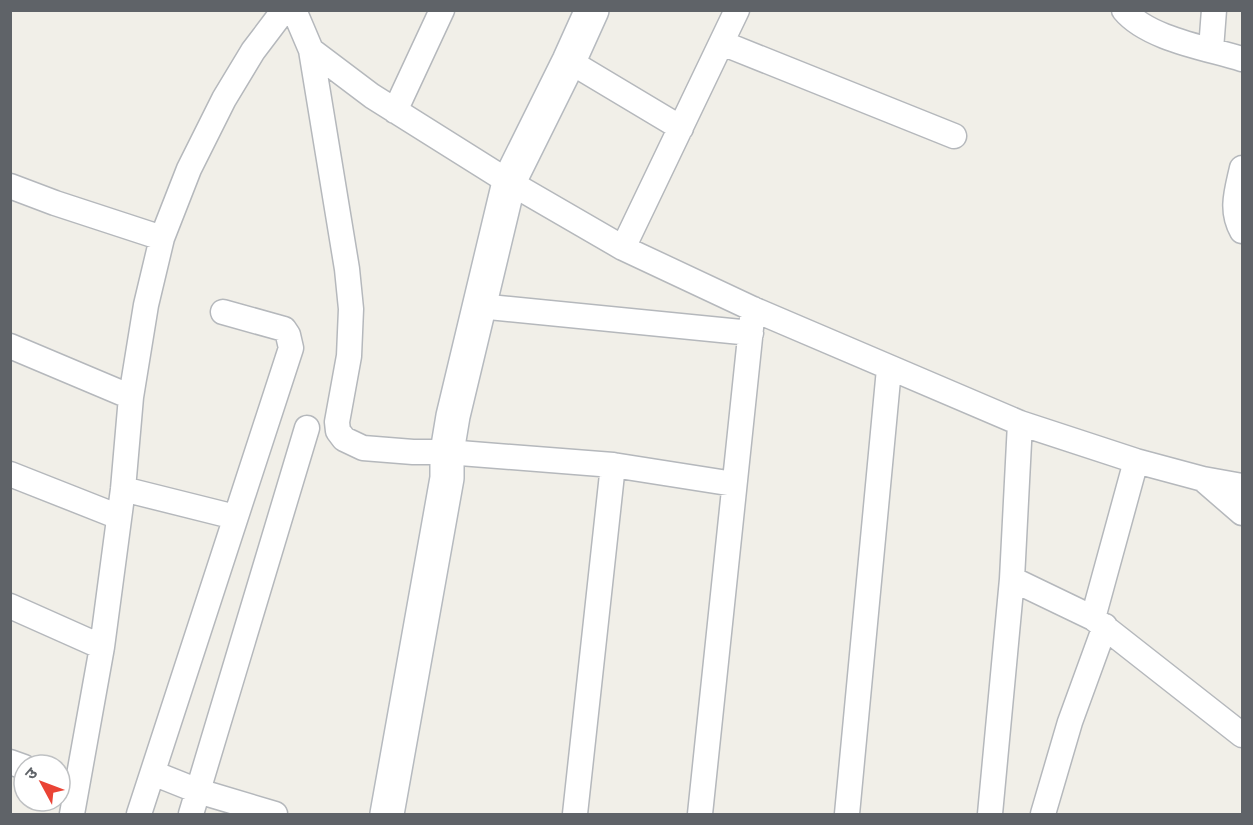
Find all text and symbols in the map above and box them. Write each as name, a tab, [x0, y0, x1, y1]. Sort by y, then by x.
north arrow	[12, 753, 72, 813]
text: उ	[19, 762, 43, 785]

